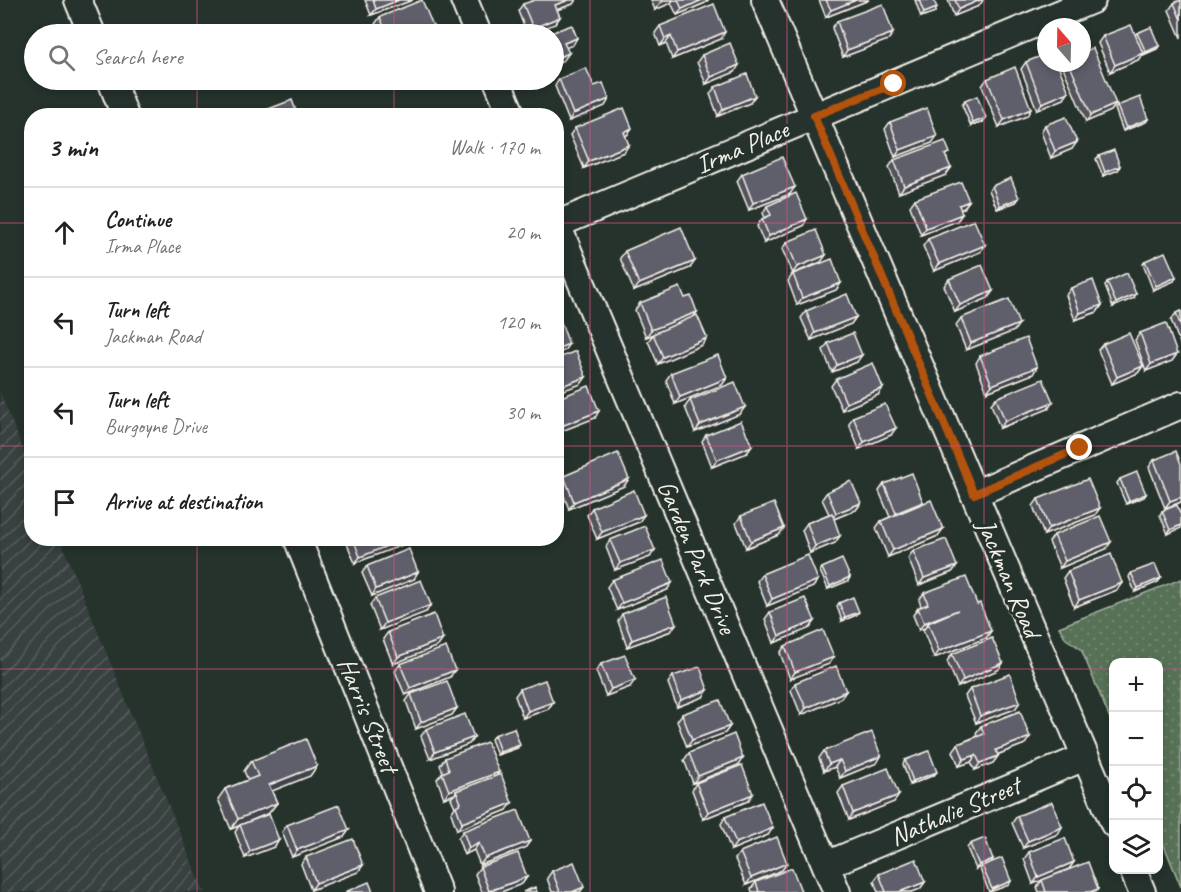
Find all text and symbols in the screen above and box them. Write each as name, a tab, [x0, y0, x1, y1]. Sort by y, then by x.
north arrow	[1037, 18, 1091, 72]
search box	[24, 24, 564, 90]
icon: search	[45, 41, 78, 74]
text: Search here	[93, 43, 183, 71]
route start	[880, 70, 906, 96]
street label: Irma Place	[691, 112, 795, 181]
text: 3 min	[48, 131, 98, 164]
text: Walk · 170 m	[450, 135, 540, 160]
text: Continue	[105, 206, 171, 234]
icon: ahead	[48, 216, 81, 249]
text: 20 m	[506, 220, 540, 245]
text: Irma Place	[105, 234, 180, 259]
text: Turn left	[105, 296, 169, 324]
icon: left	[48, 306, 81, 339]
text: 120 m	[497, 310, 540, 335]
text: Jackman Road	[105, 324, 201, 349]
text: Turn left	[105, 386, 169, 414]
icon: left	[48, 396, 81, 429]
text: 30 m	[506, 400, 540, 425]
text: Burgoyne Drive	[105, 414, 207, 439]
route end	[1066, 434, 1092, 460]
street label: Garden Park Drive	[650, 475, 745, 640]
icon: arrive	[48, 486, 81, 519]
text: Arrive at destination	[105, 488, 262, 516]
street label: Jackman Road	[969, 512, 1050, 646]
street label: Harris Street	[330, 653, 407, 781]
map controls	[1109, 658, 1163, 874]
button: +	[1109, 658, 1163, 712]
button: −	[1109, 712, 1163, 766]
button: locate	[1109, 766, 1163, 820]
street label: Nathalie Street	[885, 767, 1028, 853]
button: layers	[1109, 820, 1163, 874]

